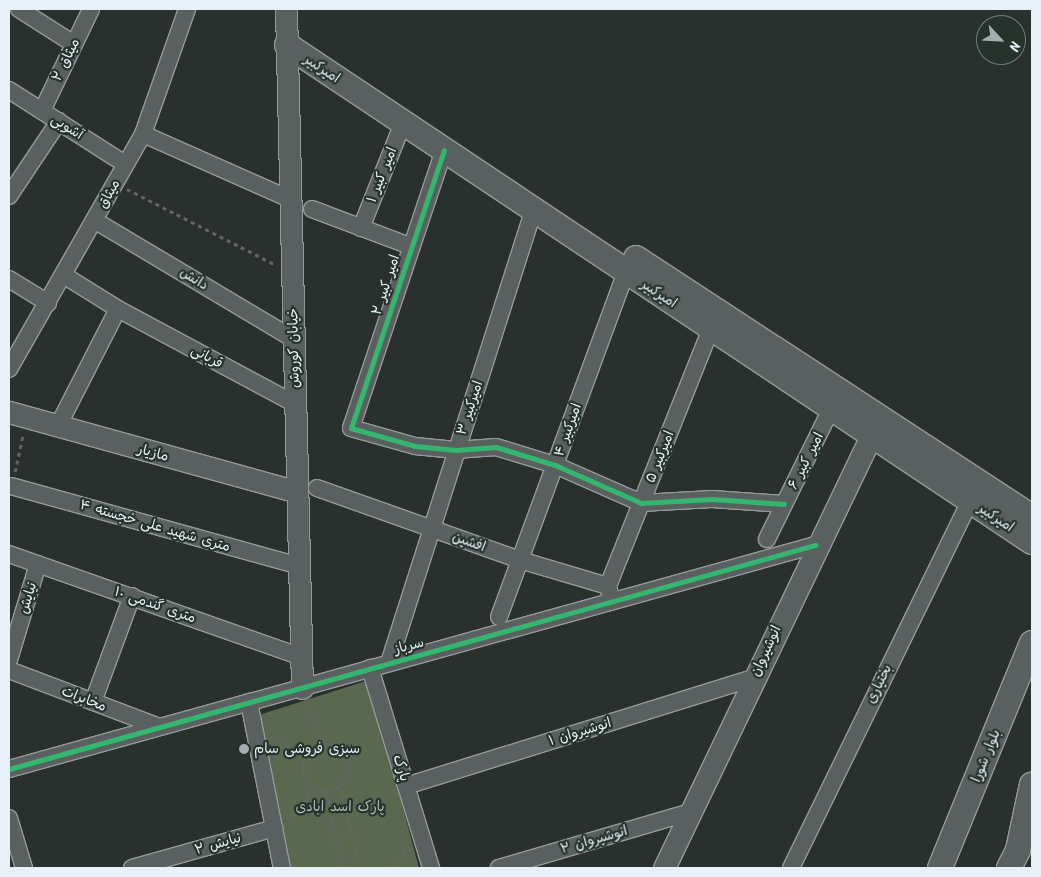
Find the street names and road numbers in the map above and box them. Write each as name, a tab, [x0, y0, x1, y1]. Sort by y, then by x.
street label: میثاق ۲	[48, 36, 84, 84]
street label: امیرکبیر	[301, 51, 343, 87]
street label: آشوبی	[48, 111, 86, 143]
street label: امیر کبیر ۱	[363, 145, 401, 205]
street label: میثاق	[94, 177, 124, 211]
street label: امیر کبیر ۲	[368, 253, 404, 317]
street label: دانش	[177, 264, 211, 294]
street label: امیرکبیر	[638, 276, 680, 312]
street label: خیابان کوروش	[285, 308, 303, 388]
street label: قربانی	[188, 342, 226, 372]
street label: امیرکبیر ۳	[453, 379, 487, 437]
street label: امیرکبیر ۴	[551, 401, 585, 459]
street label: امیرکبیر ۵	[642, 429, 678, 485]
street label: امیر کبیر ۶	[785, 430, 827, 492]
street label: مازیار	[136, 441, 170, 465]
street label: ۴ متری شهید علی خجسته	[78, 496, 232, 556]
street label: امیرکبیر	[975, 500, 1017, 536]
street label: افشین	[450, 528, 488, 556]
street label: نیایش	[15, 580, 41, 616]
street label: ۱۰ متری گندمی	[112, 583, 198, 627]
street label: انوشیروان	[747, 623, 785, 679]
street label: سرباز	[392, 634, 426, 658]
street label: بختیاری	[862, 662, 896, 706]
street label: مخابرات	[59, 683, 109, 715]
street label: انوشیروان ۱	[547, 715, 613, 749]
street label: بلوار شورا	[968, 727, 1004, 785]
street label: پارک	[389, 753, 413, 783]
street label: انوشیروان ۲	[558, 822, 630, 858]
street label: نیایش ۲	[193, 829, 243, 859]

